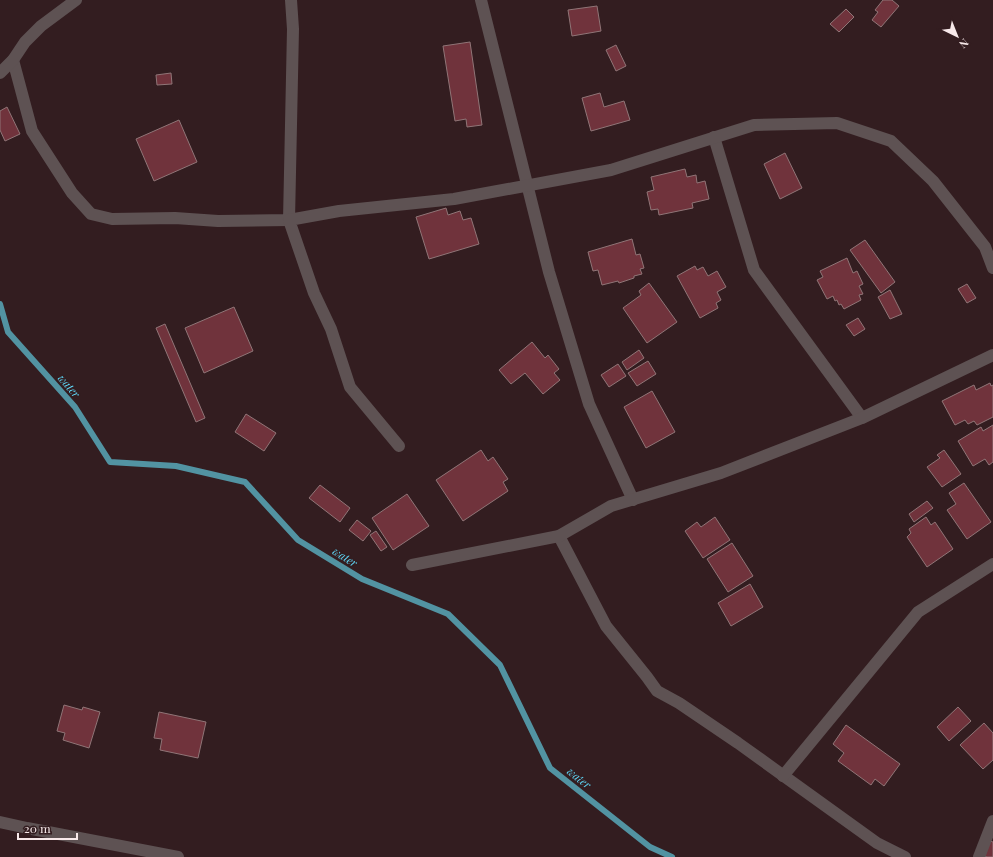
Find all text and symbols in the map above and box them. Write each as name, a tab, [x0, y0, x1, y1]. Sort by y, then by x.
north arrow	[937, 16, 977, 56]
text: N	[956, 35, 972, 52]
water label: water	[55, 371, 84, 401]
water label: water	[330, 543, 361, 570]
water label: water	[564, 764, 595, 792]
scale bar	[18, 815, 77, 841]
text: 20 m	[24, 820, 51, 836]

